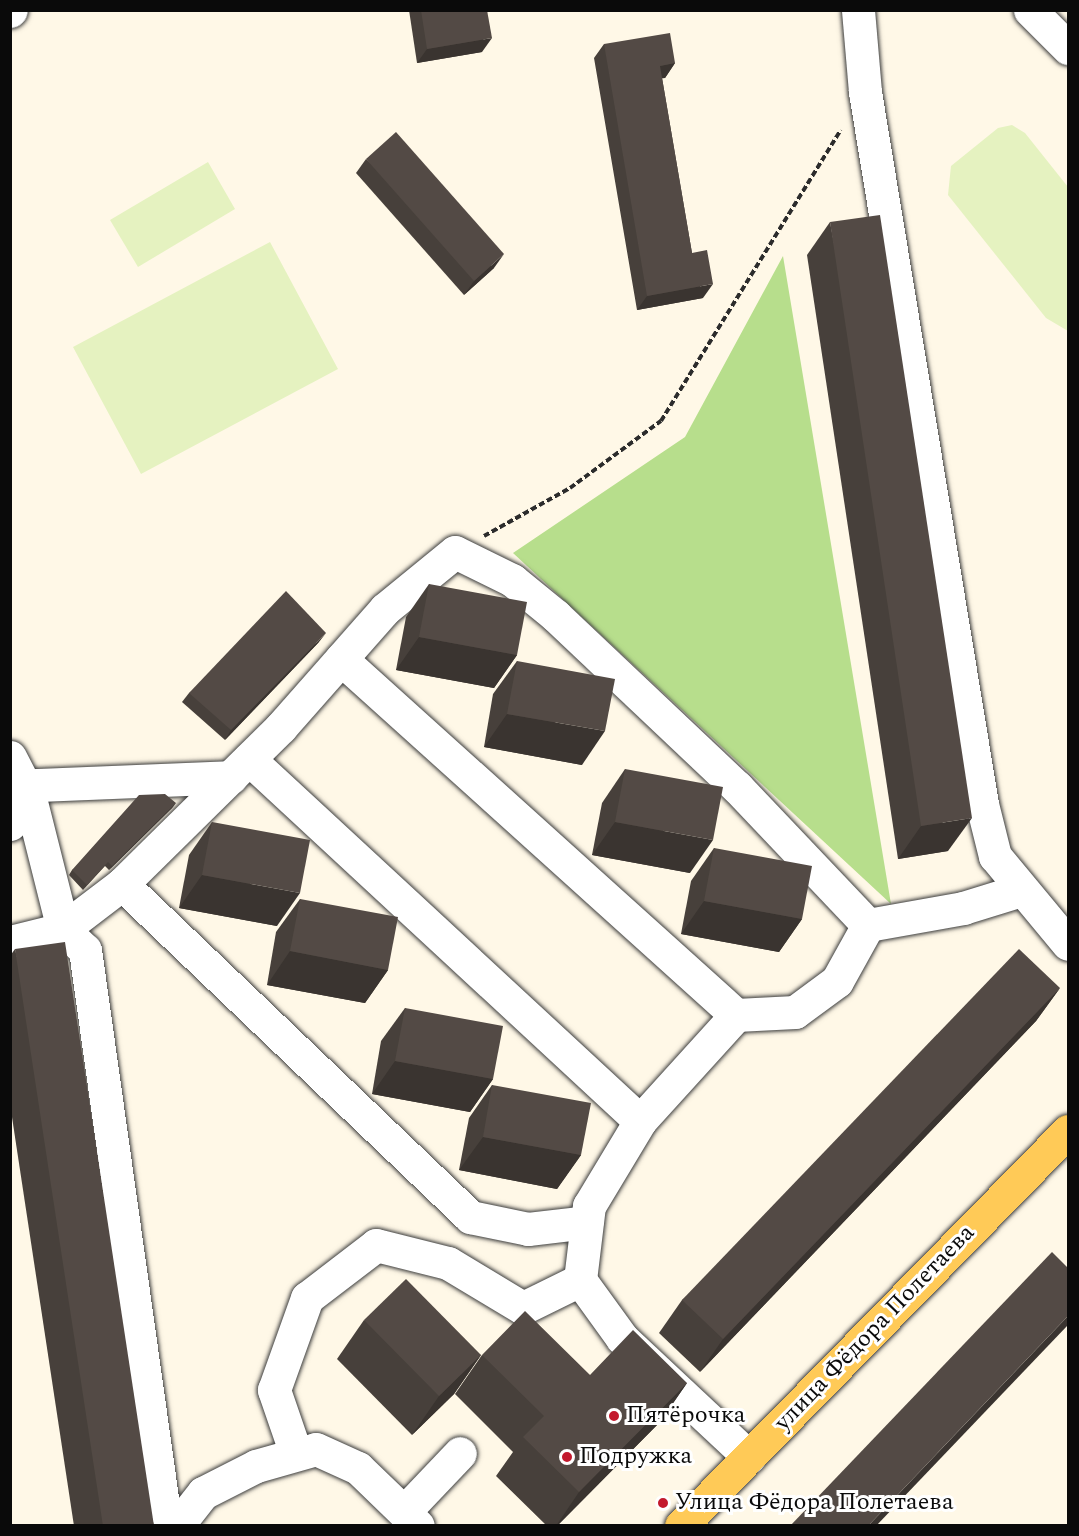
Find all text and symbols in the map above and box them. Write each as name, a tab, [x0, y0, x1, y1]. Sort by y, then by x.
street label: улица Фёдора Полетаева	[769, 1219, 981, 1437]
place label: Пятёрочка	[626, 1402, 745, 1430]
marker: Пятёрочка	[607, 1409, 621, 1423]
place label: Подружка	[579, 1443, 692, 1471]
marker: Подружка	[560, 1450, 574, 1464]
place label: Улица Фёдора Полетаева	[675, 1489, 954, 1517]
marker: Улица Фёдора Полетаева	[656, 1496, 670, 1510]

